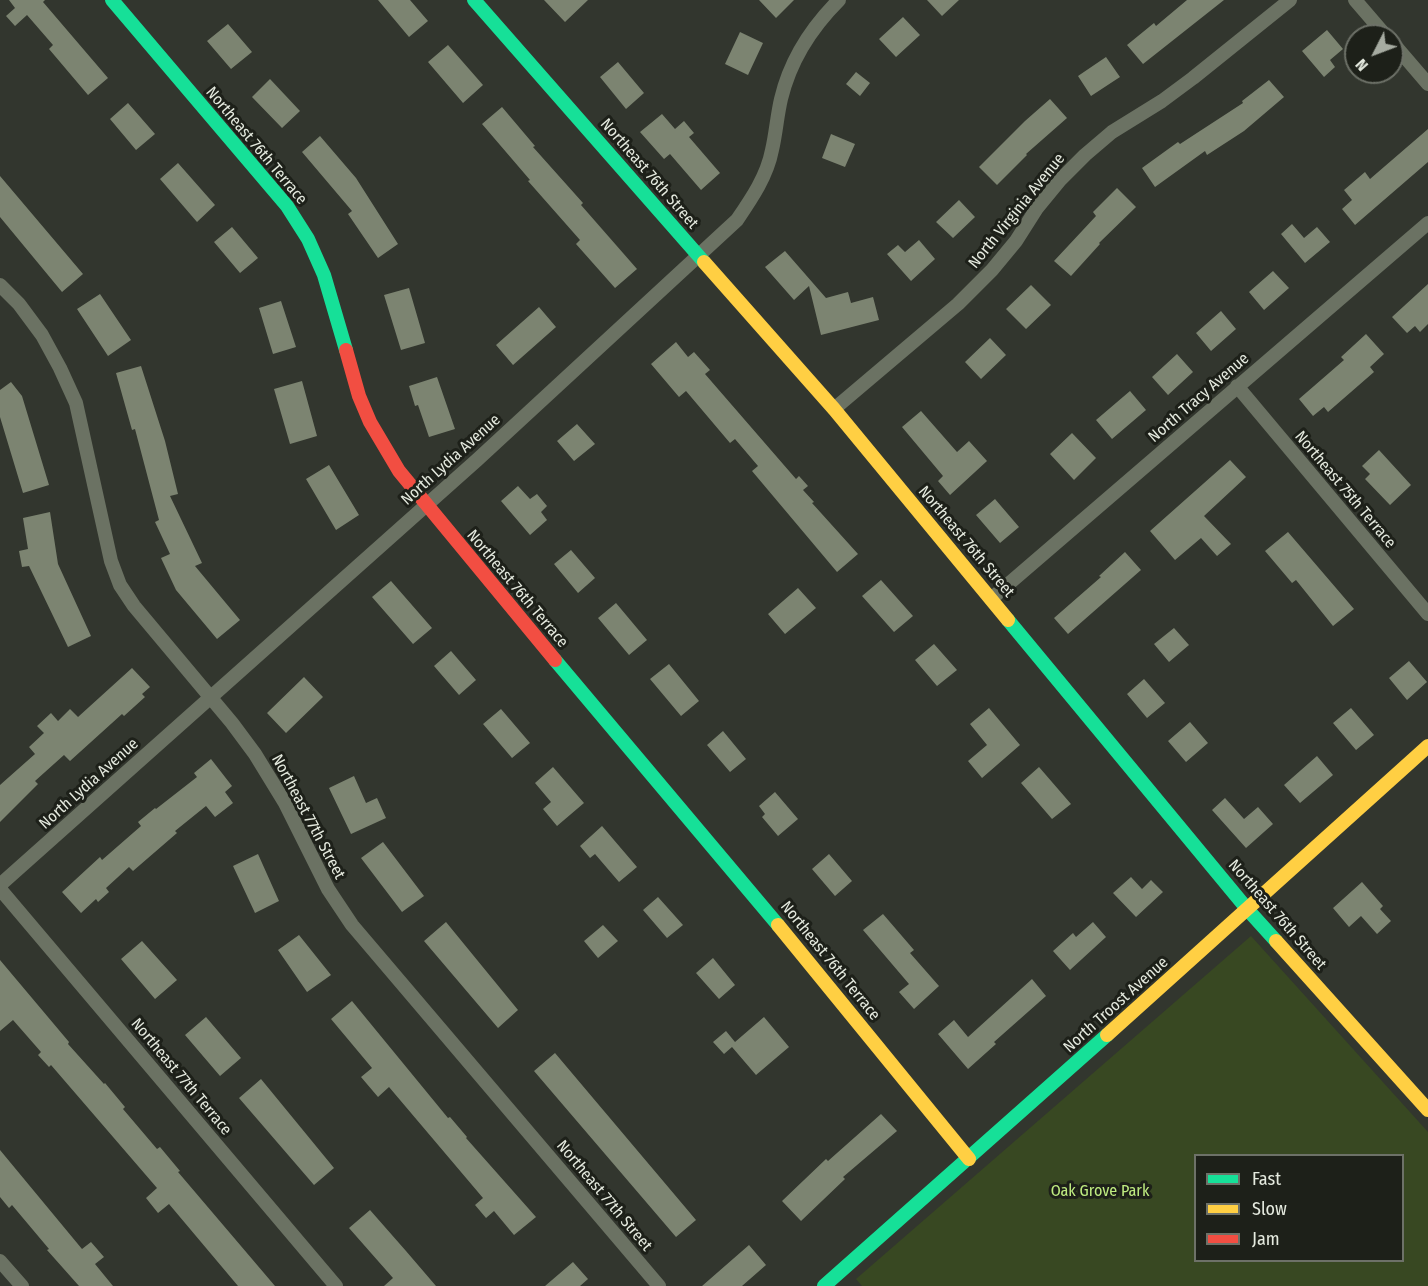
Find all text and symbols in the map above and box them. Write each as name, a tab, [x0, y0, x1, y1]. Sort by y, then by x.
north arrow	[1344, 24, 1404, 84]
text: N	[1351, 55, 1372, 75]
street label: Northeast 76th Terrace	[201, 83, 311, 209]
street label: Northeast 76th Street	[596, 115, 702, 233]
street label: North Virginia Avenue	[965, 150, 1069, 272]
street label: North Tracy Avenue	[1145, 349, 1253, 447]
street label: North Lydia Avenue	[398, 411, 504, 509]
street label: Northeast 75th Terrace	[1290, 428, 1400, 552]
street label: Northeast 76th Street	[914, 482, 1018, 602]
street label: Northeast 76th Terrace	[462, 526, 572, 652]
street label: North Lydia Avenue	[36, 735, 142, 833]
street label: Northeast 77th Street	[267, 751, 349, 883]
street label: Northeast 76th Street	[1224, 856, 1330, 974]
street label: Northeast 76th Terrace	[776, 898, 884, 1024]
street label: North Troost Avenue	[1060, 953, 1172, 1057]
street label: Northeast 77th Terrace	[127, 1015, 235, 1139]
street label: Northeast 77th Street	[552, 1137, 656, 1255]
legend	[1194, 1154, 1404, 1262]
text: Fast	[1252, 1168, 1281, 1190]
park label: Oak Grove Park	[1051, 1182, 1149, 1202]
text: Slow	[1252, 1198, 1287, 1220]
text: Jam	[1252, 1228, 1280, 1250]

